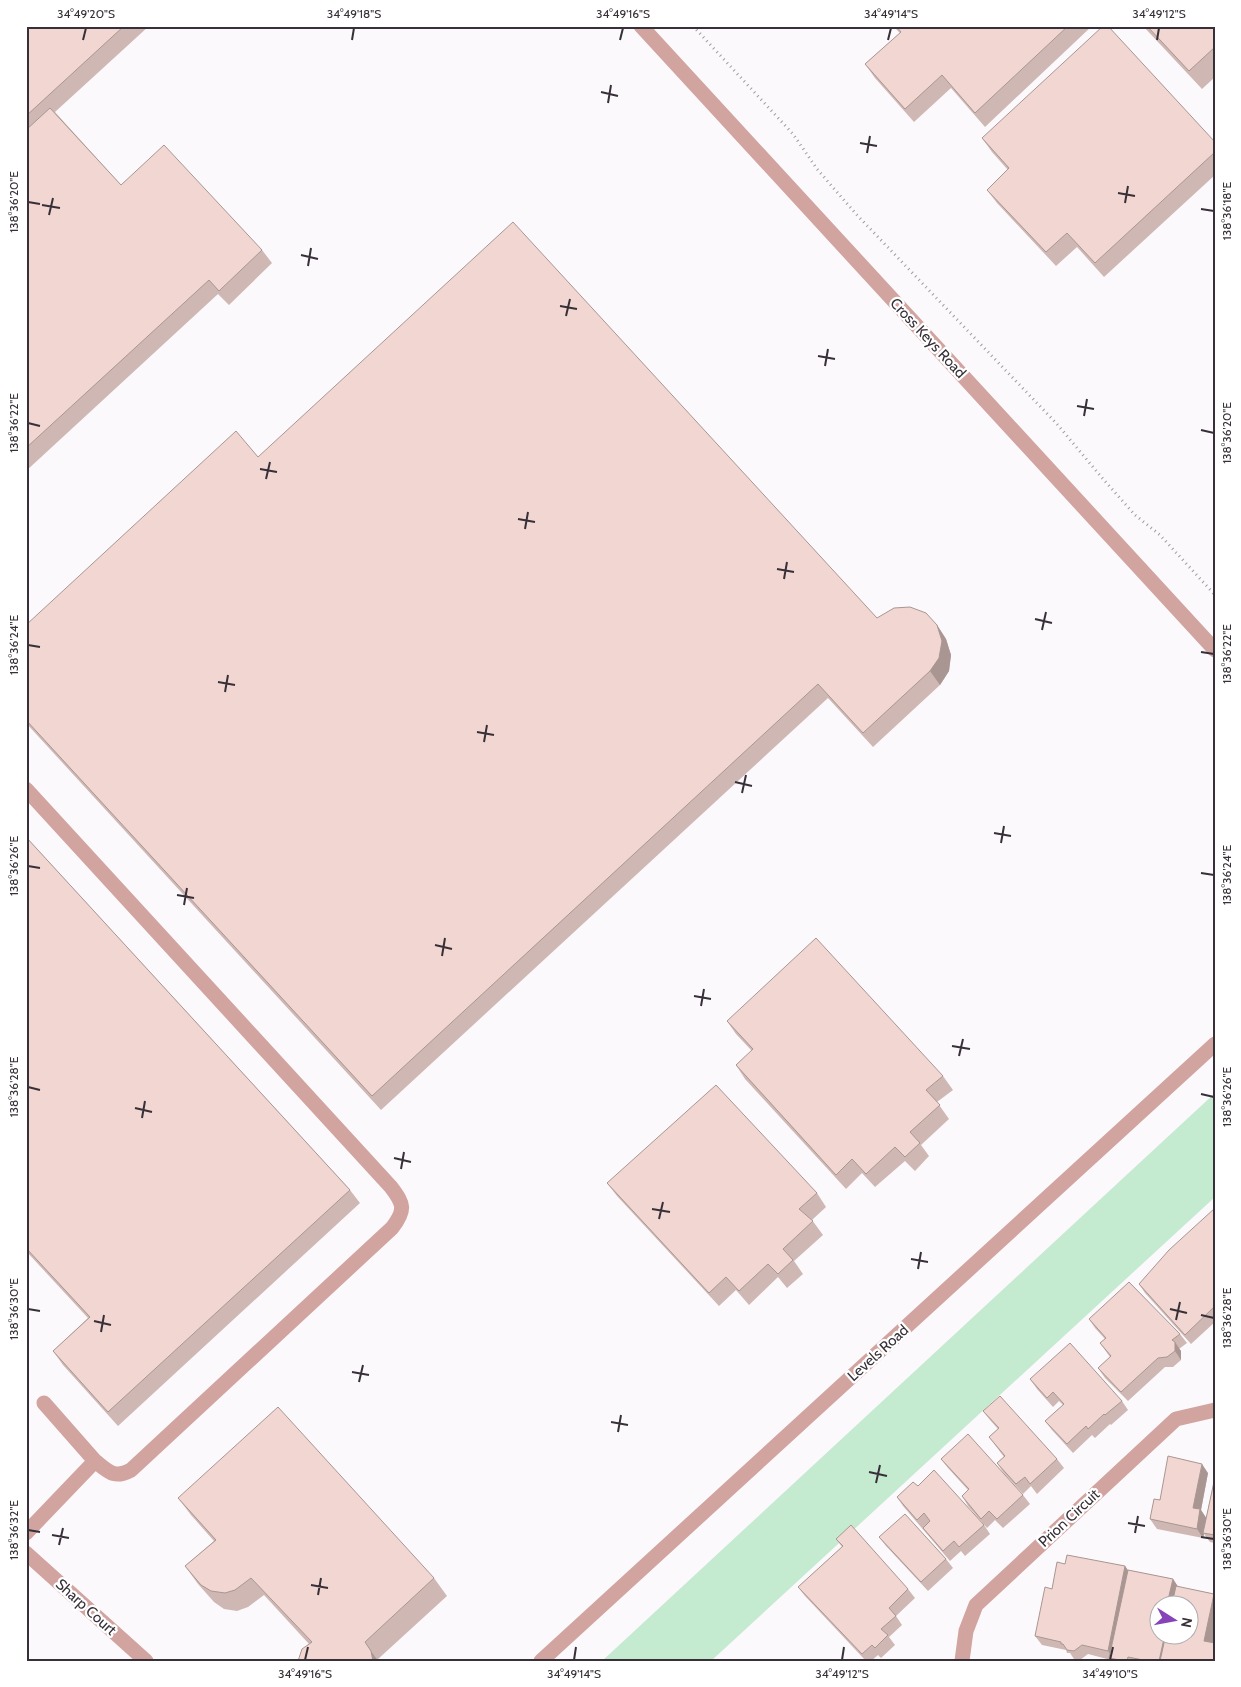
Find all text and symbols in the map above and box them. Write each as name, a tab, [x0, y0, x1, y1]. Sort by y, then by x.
text: 34°49'20"S	[57, 6, 115, 21]
text: 34°49'18"S	[327, 6, 381, 21]
text: 34°49'16"S	[596, 6, 650, 21]
text: 34°49'14"S	[864, 6, 918, 21]
text: 34°49'12"S	[1132, 6, 1186, 21]
text: 138°36'20"E	[6, 171, 21, 233]
text: 138°36'18"E	[1219, 182, 1234, 240]
street label: Cross Keys Road	[886, 294, 970, 382]
text: 138°36'22"E	[6, 393, 21, 453]
text: 138°36'20"E	[1219, 402, 1234, 464]
text: 138°36'24"E	[6, 615, 21, 675]
text: 138°36'22"E	[1219, 624, 1234, 684]
text: 138°36'26"E	[6, 836, 21, 896]
text: 138°36'24"E	[1219, 845, 1234, 905]
text: 138°36'28"E	[6, 1056, 21, 1117]
text: 138°36'26"E	[1219, 1067, 1234, 1127]
text: 138°36'30"E	[6, 1278, 21, 1340]
text: 138°36'28"E	[1219, 1287, 1234, 1348]
street label: Levels Road	[844, 1321, 912, 1385]
street label: Prion Circuit	[1035, 1485, 1103, 1551]
text: 138°36'32"E	[6, 1500, 21, 1560]
text: 138°36'30"E	[1219, 1508, 1234, 1570]
street label: Sharp Court	[52, 1575, 120, 1639]
north arrow	[1148, 1594, 1198, 1644]
text: N	[1177, 1616, 1197, 1629]
text: 34°49'16"S	[278, 1666, 332, 1681]
text: 34°49'14"S	[547, 1666, 601, 1681]
text: 34°49'12"S	[815, 1666, 869, 1681]
text: 34°49'10"S	[1082, 1666, 1138, 1681]

